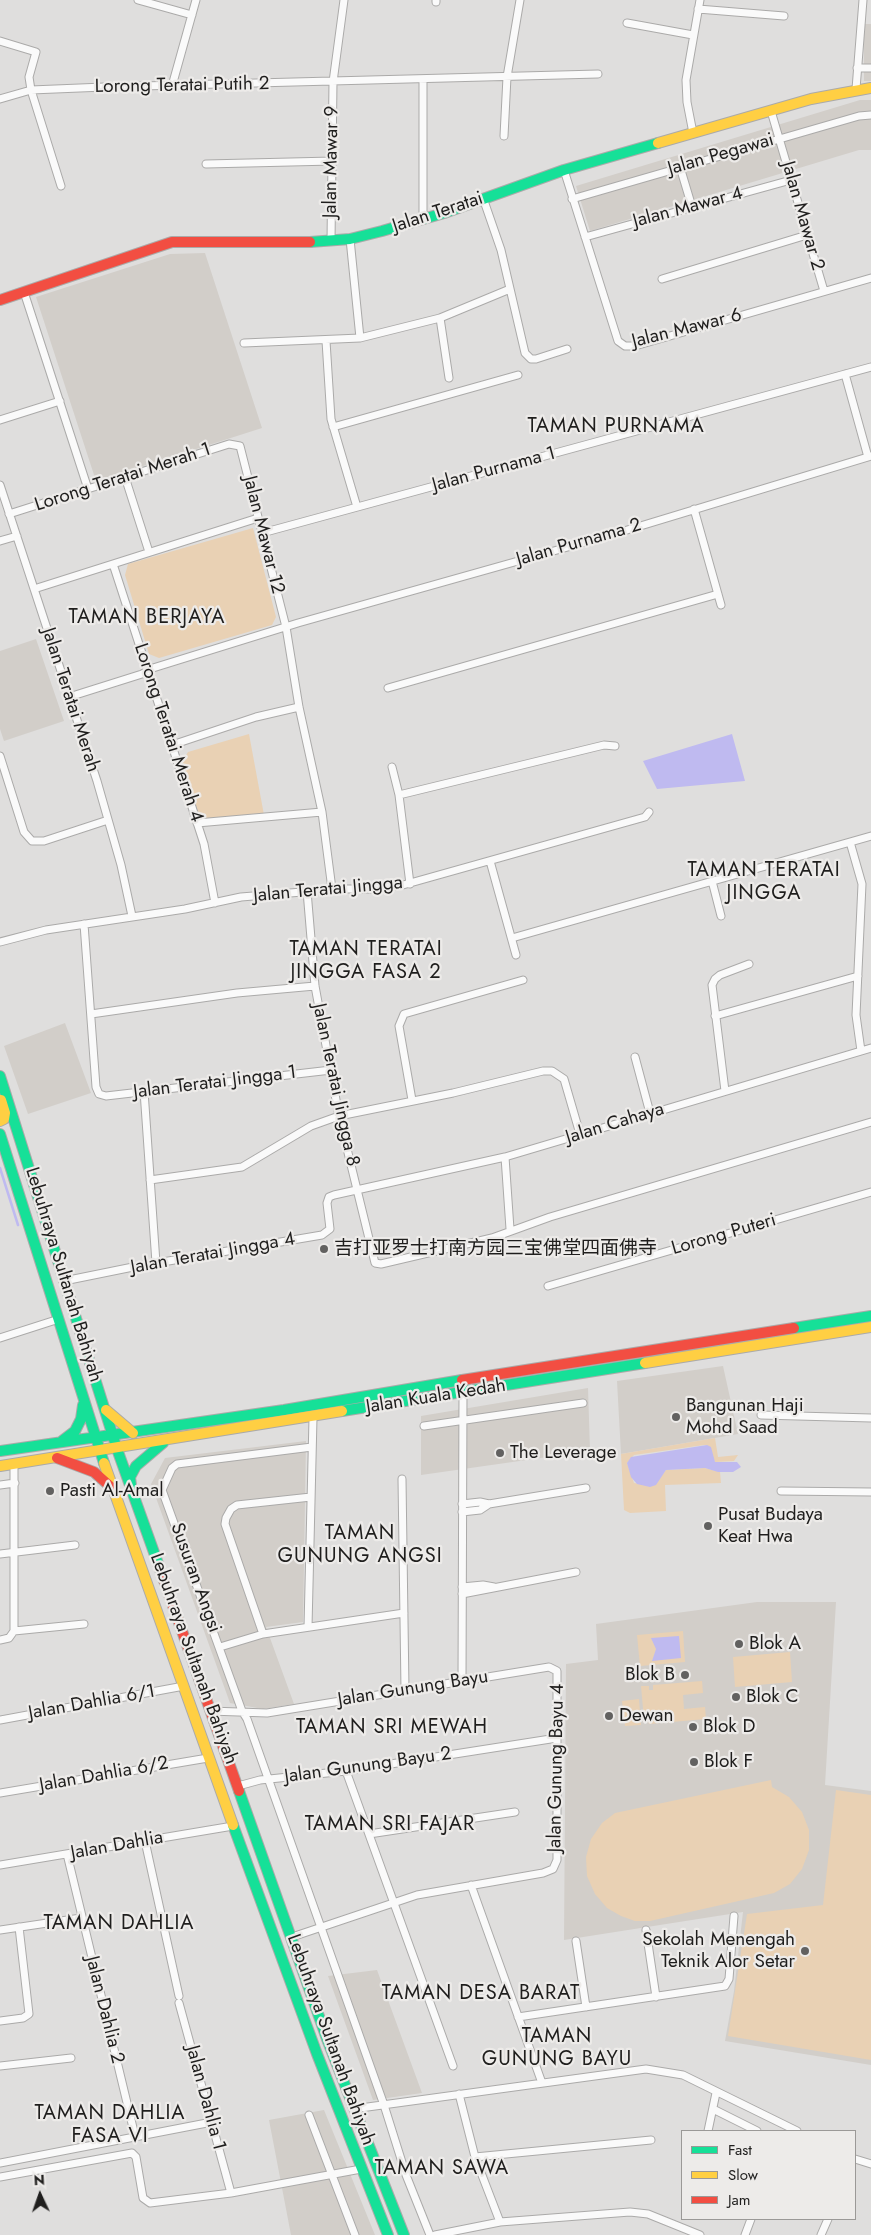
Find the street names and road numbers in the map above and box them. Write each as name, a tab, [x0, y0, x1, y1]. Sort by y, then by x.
street label: Lorong Teratai Putih 2	[94, 73, 270, 99]
street label: Jalan Mawar 9	[320, 106, 344, 218]
street label: Jalan Pegawai	[665, 129, 777, 181]
street label: Jalan Mawar 2	[776, 159, 828, 273]
street label: Jalan Mawar 4	[631, 182, 745, 234]
street label: Jalan Teratai	[390, 188, 486, 238]
street label: Jalan Mawar 6	[630, 304, 744, 354]
street label: Lorong Teratai Merah 1	[32, 439, 214, 517]
street label: Jalan Purnama 1	[430, 443, 558, 497]
street label: Jalan Mawar 12	[237, 474, 289, 596]
street label: Jalan Purnama 2	[514, 514, 644, 572]
street label: Jalan Teratai Merah	[36, 625, 104, 775]
street label: Lorong Teratai Merah 4	[128, 641, 208, 825]
street label: Jalan Teratai Jingga	[252, 872, 404, 908]
street label: Jalan Teratai Jingga 8	[307, 1001, 363, 1169]
street label: Jalan Teratai Jingga 1	[132, 1062, 298, 1104]
street label: Jalan Cahaya	[563, 1098, 667, 1150]
street label: Lebuhraya Sultanah Bahiyah	[19, 1165, 107, 1385]
street label: Lorong Puteri	[669, 1209, 779, 1261]
street label: Jalan Teratai Jingga 4	[129, 1228, 297, 1280]
street label: Jalan Kuala Kedah	[364, 1375, 508, 1419]
street label: Susuran Angsi	[165, 1520, 225, 1636]
street label: Lebuhraya Sultanah Bahiyah	[144, 1550, 242, 1768]
street label: Jalan Gunung Bayu	[336, 1666, 490, 1712]
street label: Jalan Dahlia 6/1	[27, 1681, 157, 1725]
street label: Jalan Gunung Bayu 4	[544, 1683, 570, 1853]
street label: Jalan Gunung Bayu 2	[283, 1743, 453, 1789]
street label: Jalan Dahlia 6/2	[38, 1752, 170, 1798]
street label: Jalan Dahlia	[69, 1827, 165, 1865]
street label: Lebuhraya Sultanah Bahiyah	[281, 1931, 379, 2149]
street label: Jalan Dahlia 2	[80, 1954, 128, 2066]
street label: Jalan Dahlia 1	[180, 2043, 230, 2153]

